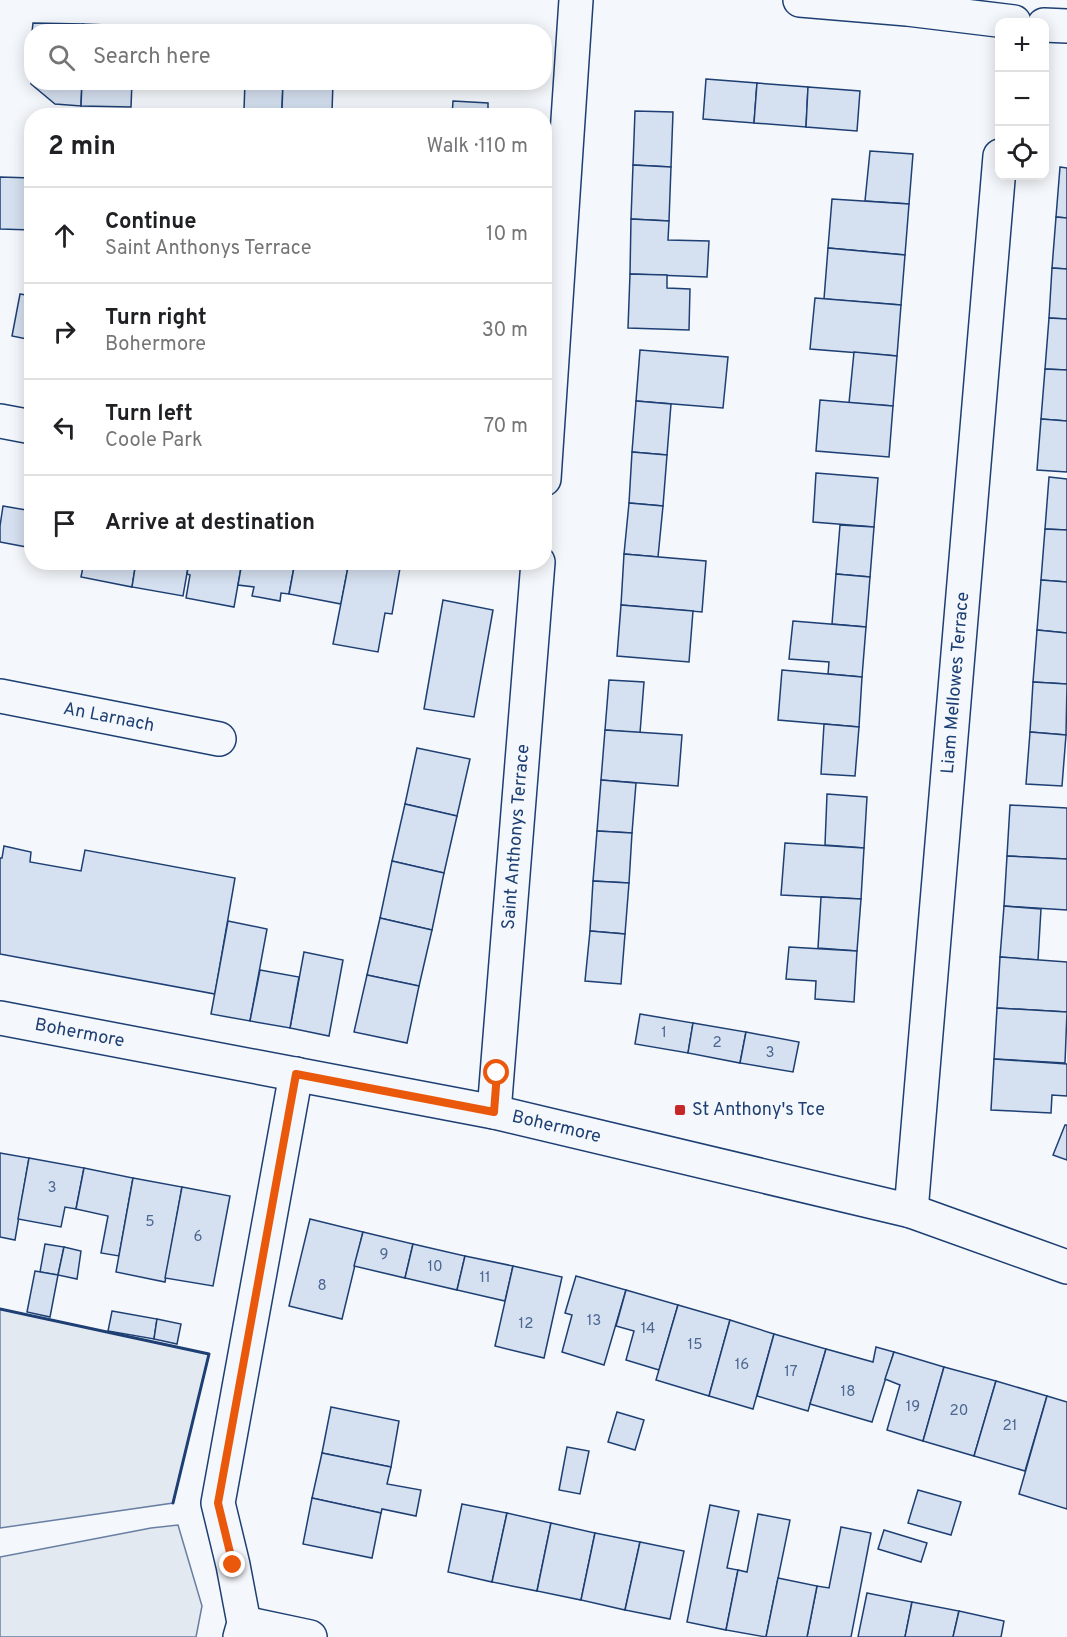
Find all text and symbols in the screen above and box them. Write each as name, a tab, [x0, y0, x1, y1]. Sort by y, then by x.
map controls	[995, 18, 1049, 180]
button: +	[995, 18, 1049, 72]
search box	[24, 24, 552, 90]
icon: search	[45, 41, 78, 74]
text: Search here	[93, 44, 211, 71]
button: −	[995, 72, 1049, 126]
button: locate	[995, 126, 1049, 180]
text: 2 min	[48, 131, 116, 164]
text: Walk · 110 m	[427, 134, 528, 160]
text: Continue	[105, 209, 196, 236]
icon: ahead	[48, 219, 81, 252]
text: 10 m	[486, 222, 528, 248]
text: Saint Anthonys Terrace	[105, 236, 312, 262]
text: Turn right	[105, 305, 207, 332]
icon: right	[48, 315, 81, 348]
text: 30 m	[482, 318, 528, 344]
text: Bohermore	[105, 332, 206, 358]
text: Turn left	[105, 401, 193, 428]
icon: left	[48, 411, 81, 444]
text: 70 m	[484, 414, 528, 440]
text: Coole Park	[105, 428, 203, 454]
icon: arrive	[48, 507, 81, 540]
text: Arrive at destination	[105, 510, 315, 537]
street label: Liam Mellowes Terrace	[936, 591, 975, 775]
street label: An Larnach	[61, 697, 156, 738]
street label: Saint Anthonys Terrace	[497, 743, 535, 931]
street label: Bohermore	[33, 1013, 126, 1053]
house number: 1	[661, 1024, 667, 1043]
house number: 2	[712, 1034, 722, 1053]
house number: 3	[765, 1044, 775, 1063]
route start	[483, 1059, 509, 1085]
place label: St Anthony's Tce	[692, 1099, 825, 1122]
marker: St Anthony's Tce	[673, 1103, 687, 1117]
street label: Bohermore	[509, 1105, 603, 1149]
house number: 3	[47, 1179, 57, 1198]
house number: 5	[145, 1213, 155, 1232]
house number: 6	[194, 1228, 203, 1247]
house number: 9	[380, 1246, 388, 1265]
house number: 10	[427, 1258, 443, 1277]
house number: 11	[479, 1269, 491, 1288]
house number: 8	[317, 1277, 327, 1296]
house number: 13	[587, 1312, 601, 1331]
house number: 12	[519, 1315, 533, 1334]
house number: 14	[641, 1320, 655, 1339]
house number: 15	[688, 1336, 702, 1355]
house number: 16	[735, 1356, 749, 1375]
house number: 17	[784, 1363, 798, 1382]
house number: 18	[841, 1383, 855, 1402]
house number: 19	[906, 1398, 920, 1417]
house number: 20	[950, 1402, 968, 1421]
house number: 21	[1003, 1417, 1017, 1436]
route end	[219, 1551, 245, 1577]

